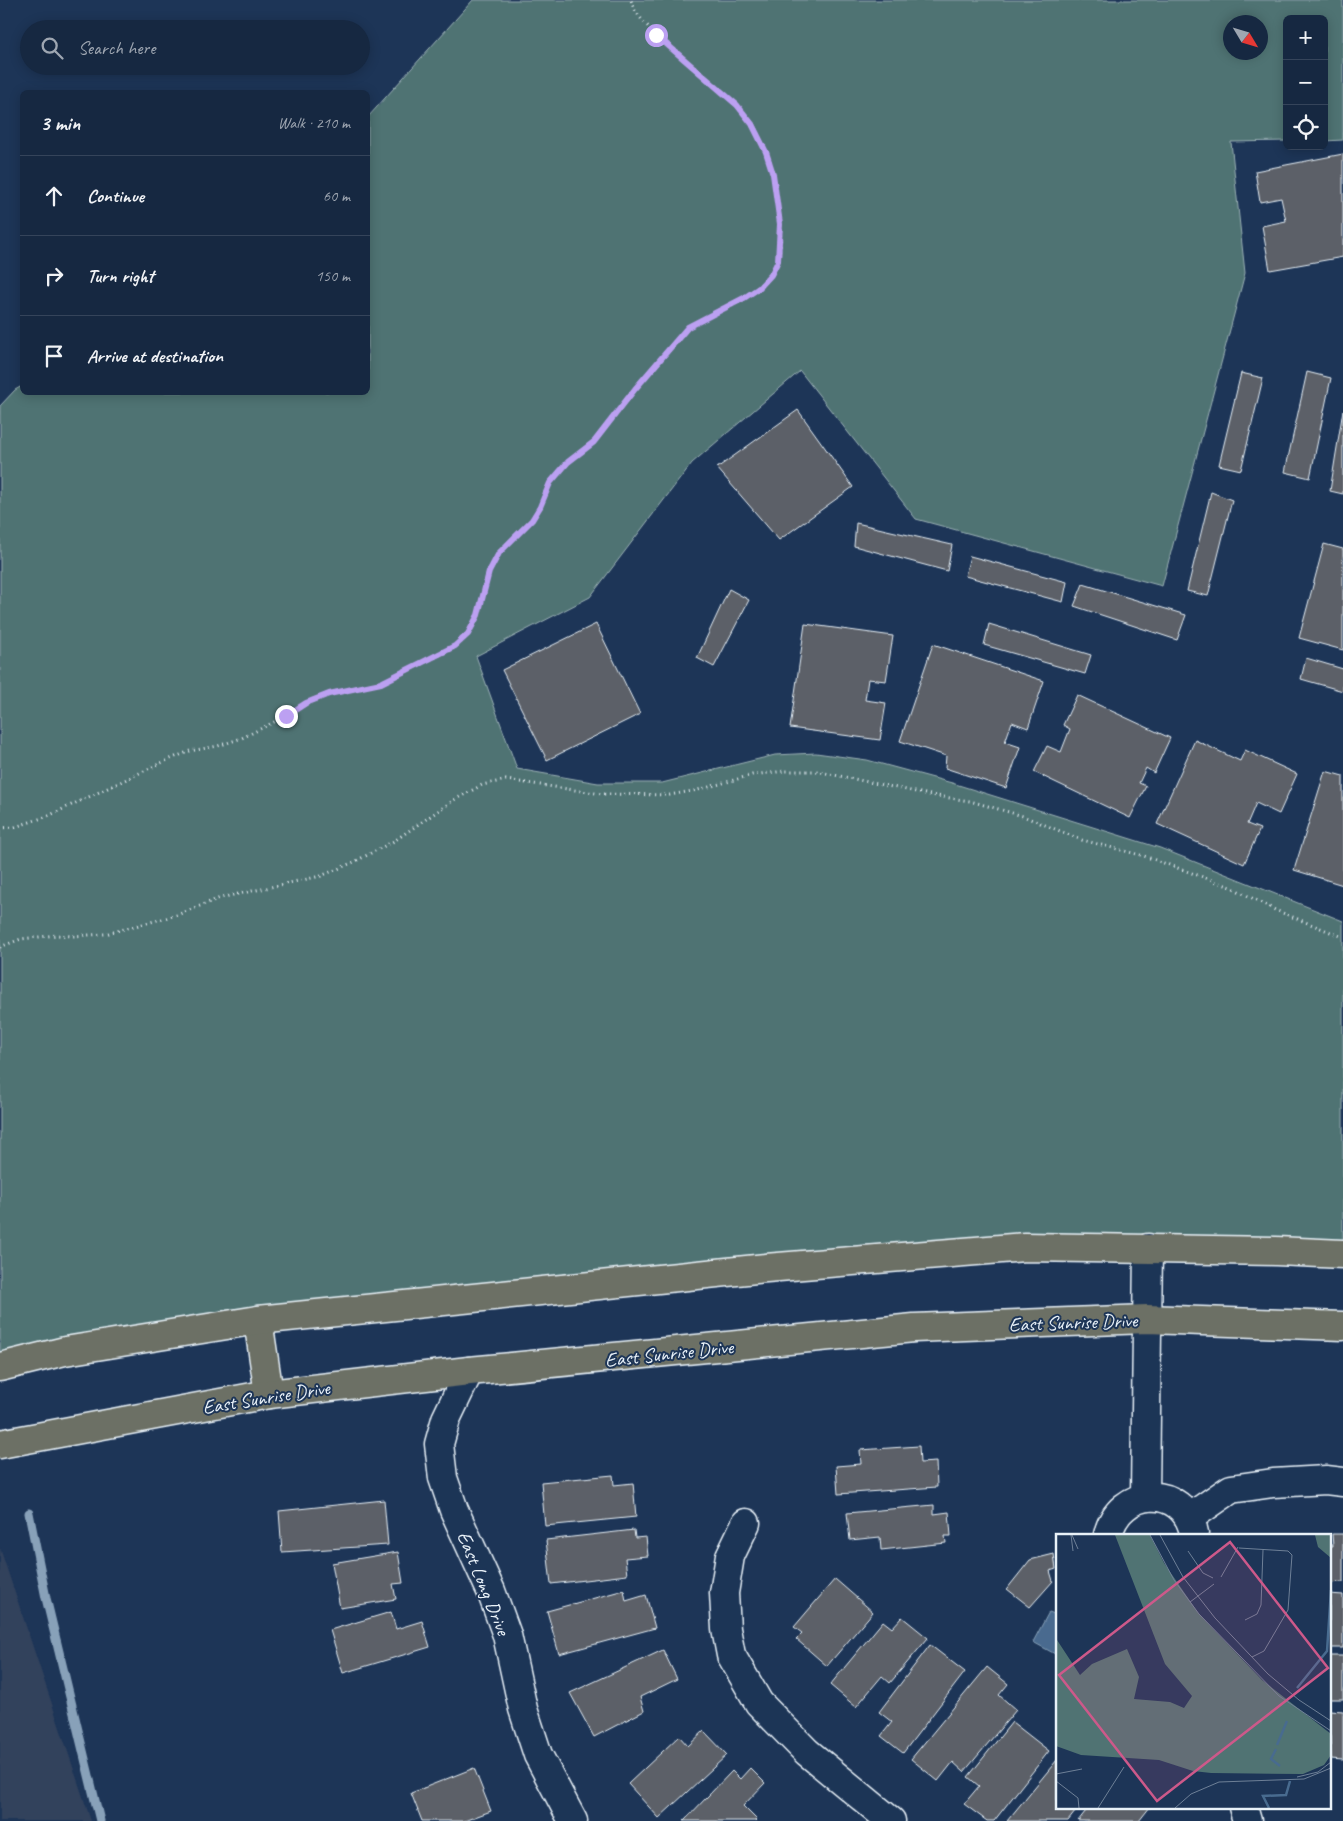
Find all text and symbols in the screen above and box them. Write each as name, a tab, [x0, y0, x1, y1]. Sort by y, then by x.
north arrow	[1223, 15, 1268, 60]
map controls	[1283, 15, 1328, 150]
button: +	[1283, 15, 1328, 60]
search box	[20, 20, 370, 75]
route start	[645, 24, 668, 47]
icon: search	[38, 34, 66, 62]
text: Search here	[78, 36, 155, 60]
button: −	[1283, 60, 1328, 105]
button: locate	[1283, 105, 1328, 150]
text: 3 min	[40, 110, 80, 136]
text: Walk · 210 m	[278, 113, 350, 133]
icon: ahead	[40, 182, 68, 210]
text: Continue	[87, 184, 144, 208]
text: 60 m	[323, 186, 350, 206]
icon: right	[40, 262, 68, 290]
text: Turn right	[87, 264, 154, 288]
text: 150 m	[316, 266, 350, 286]
icon: arrive	[40, 342, 68, 370]
text: Arrive at destination	[87, 344, 223, 368]
route end	[275, 705, 298, 728]
street label: East Sunrise Drive	[1008, 1308, 1139, 1337]
street label: East Sunrise Drive	[604, 1334, 736, 1373]
street label: East Sunrise Drive	[201, 1375, 333, 1420]
street label: East Long Drive	[451, 1528, 516, 1640]
inset map	[1056, 1534, 1330, 1808]

